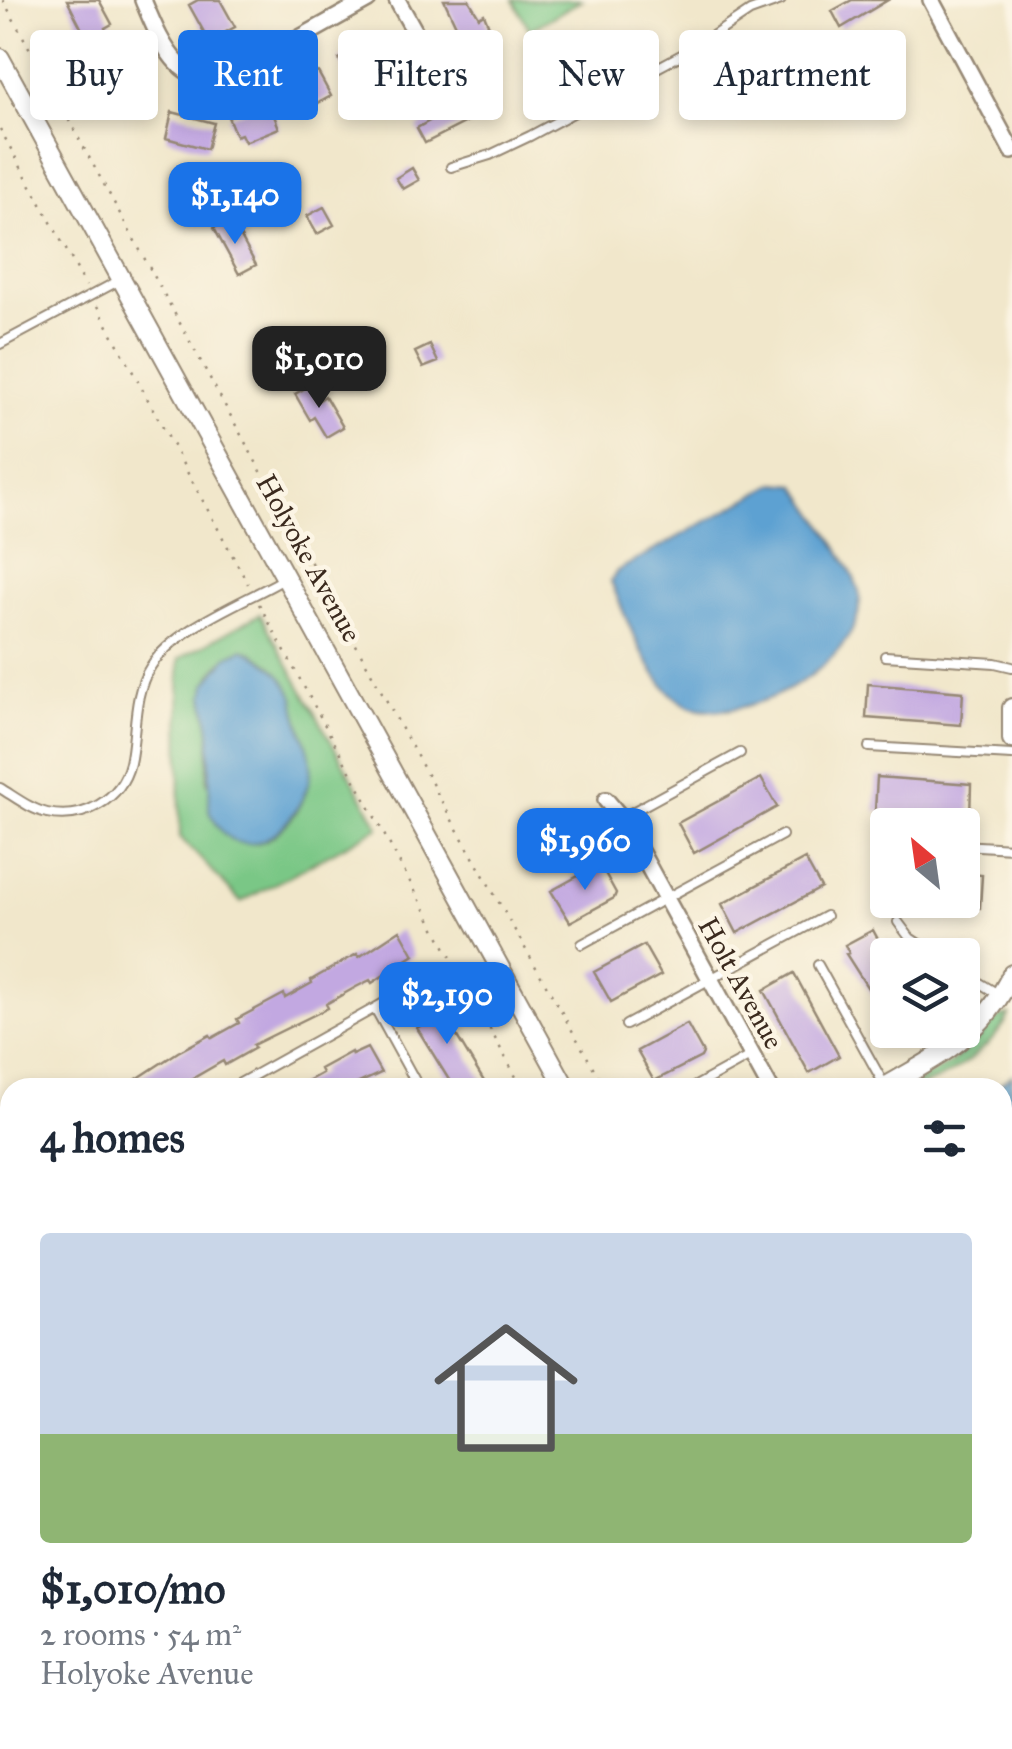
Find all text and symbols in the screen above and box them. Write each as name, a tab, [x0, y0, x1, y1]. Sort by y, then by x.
chip: Buy	[30, 30, 158, 120]
chip: Rent	[178, 30, 318, 120]
chip: Filters	[338, 30, 503, 120]
chip: New	[523, 30, 659, 120]
chip: Apartment	[679, 30, 906, 120]
pin: $1,140	[154, 162, 316, 247]
text: $1,140	[190, 175, 280, 214]
pin: $1,010	[238, 326, 400, 411]
text: $1,010	[274, 339, 364, 378]
street label: Holyoke Avenue	[248, 468, 370, 648]
pin: $1,960	[504, 808, 666, 893]
north arrow	[870, 808, 980, 918]
map controls	[870, 808, 980, 1048]
text: $1,960	[539, 821, 631, 860]
street label: Holt Avenue	[690, 911, 792, 1055]
button: layers	[870, 938, 980, 1048]
pin: $2,190	[366, 962, 528, 1047]
text: $2,190	[401, 975, 493, 1014]
icon: filters	[917, 1111, 972, 1166]
text: 4 homes	[40, 1112, 185, 1164]
icon: home	[416, 1298, 596, 1478]
text: $1,010/mo	[40, 1563, 226, 1615]
text: 2 rooms · 54 m²	[40, 1615, 241, 1654]
text: Holyoke Avenue	[40, 1654, 253, 1693]

